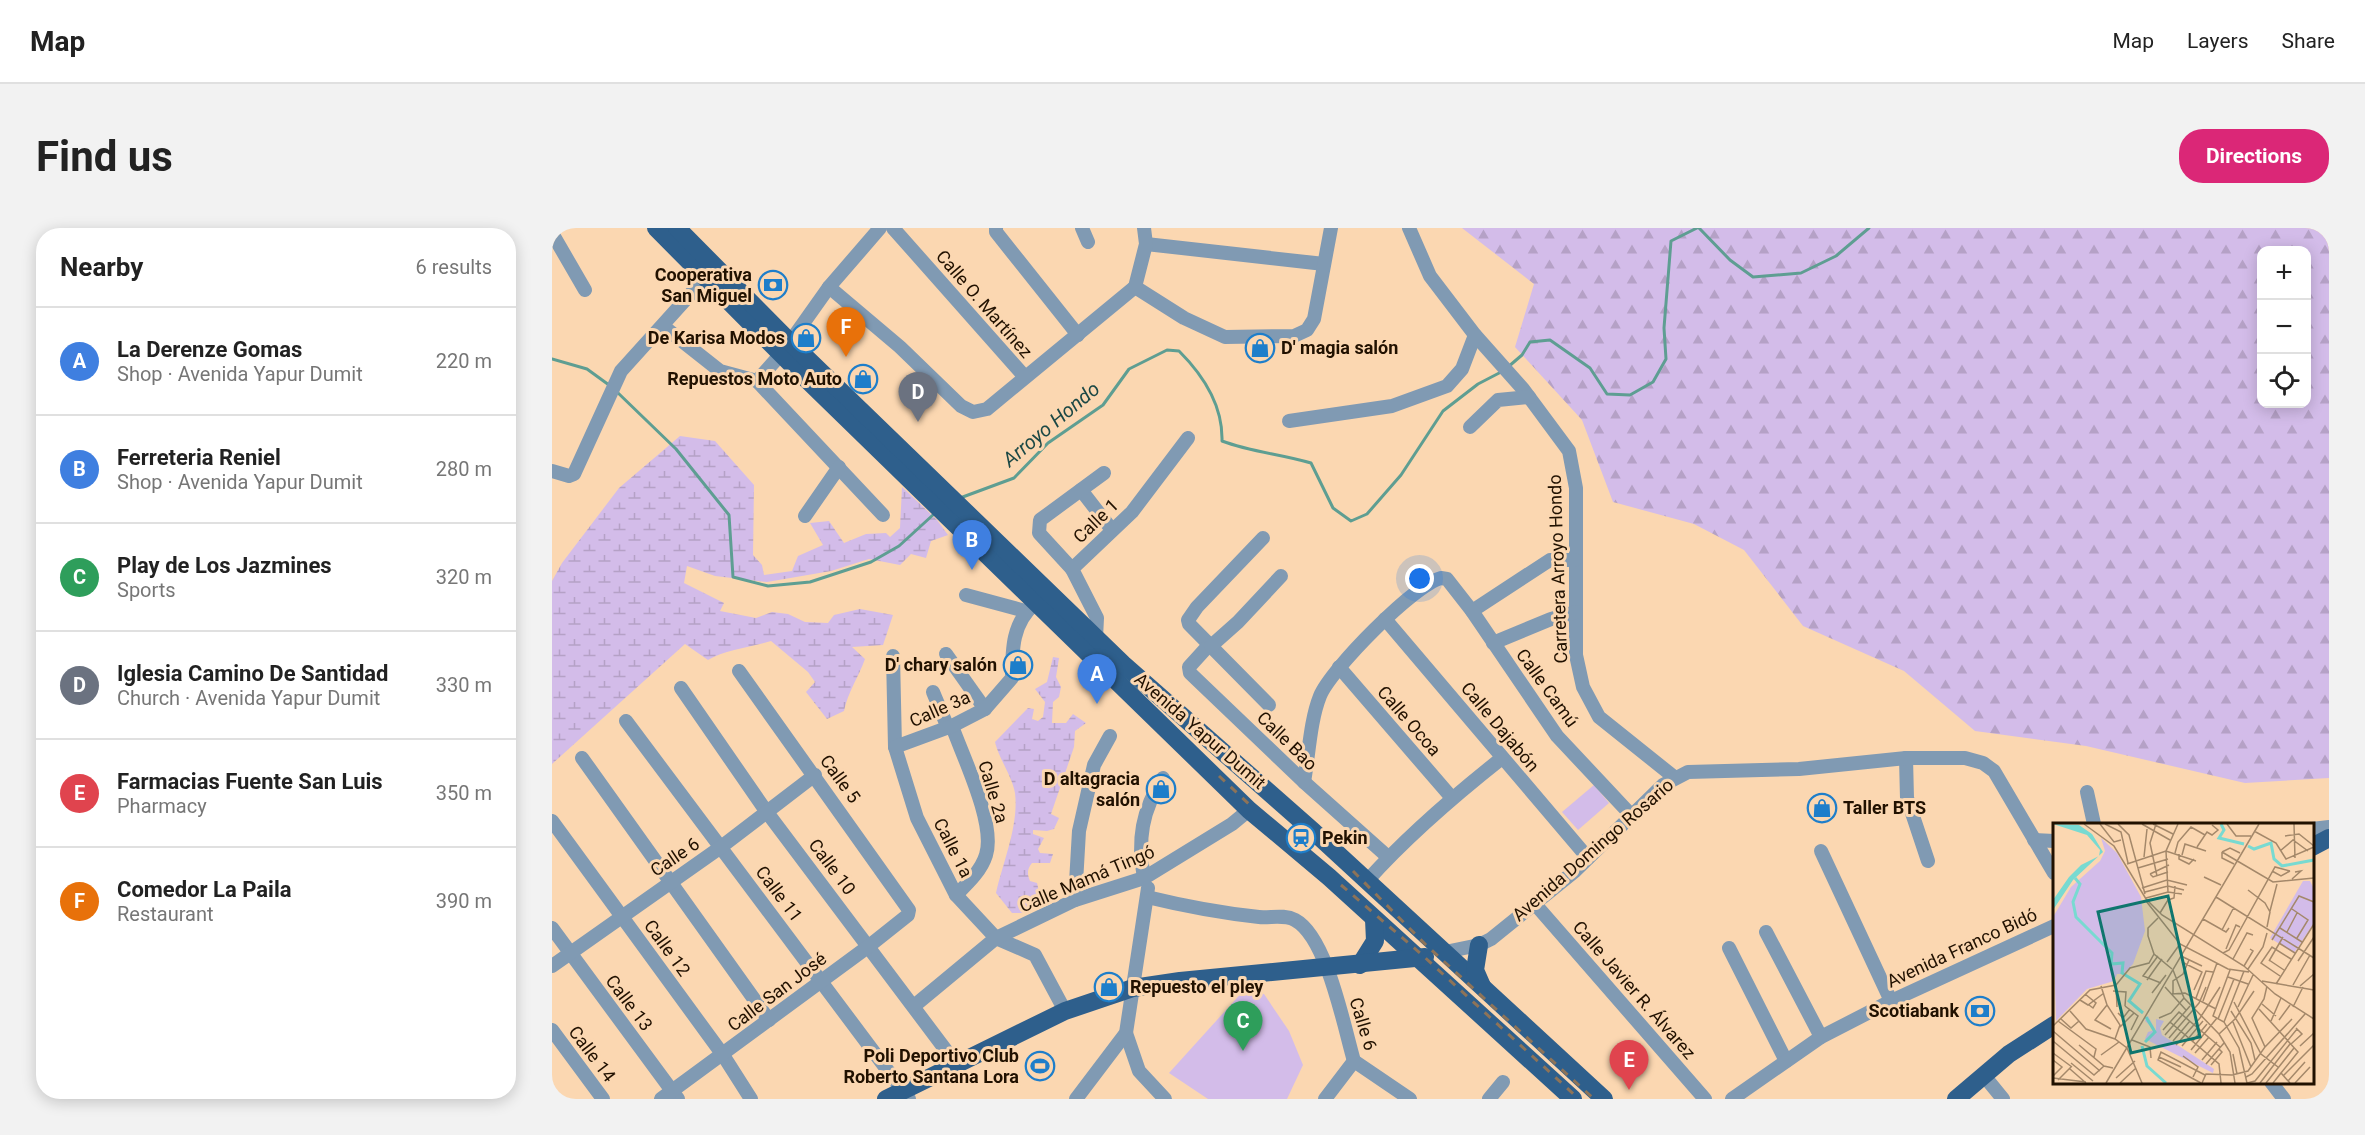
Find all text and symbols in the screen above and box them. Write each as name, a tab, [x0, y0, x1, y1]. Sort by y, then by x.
text: Map	[30, 25, 85, 58]
text: Map	[2112, 29, 2154, 53]
text: Layers	[2187, 29, 2248, 53]
text: Share	[2281, 29, 2335, 53]
button: Directions	[2179, 129, 2329, 183]
text: Find us	[36, 132, 173, 181]
street label: Calle O. Martínez	[932, 246, 1037, 362]
map controls	[2257, 246, 2311, 408]
button: +	[2257, 246, 2311, 300]
text: Nearby	[60, 252, 143, 282]
text: 6 results	[416, 255, 492, 279]
place label: Cooperativa San Miguel	[655, 264, 752, 306]
bank icon: Cooperativa San Miguel	[757, 269, 789, 301]
button: −	[2257, 300, 2311, 354]
pin: F	[826, 308, 866, 357]
shop icon: De Karisa Modos	[790, 322, 822, 354]
place label: De Karisa Modos	[648, 327, 785, 348]
shop icon: D' magia salón	[1244, 332, 1276, 364]
text: La Derenze Gomas	[117, 337, 302, 362]
place label: D' magia salón	[1281, 337, 1398, 358]
text: A	[73, 349, 86, 373]
text: 220 m	[436, 349, 492, 373]
button: locate	[2257, 354, 2311, 408]
text: Shop · Avenida Yapur Dumit	[117, 362, 363, 386]
shop icon: Repuestos Moto Auto	[847, 363, 879, 395]
place label: Repuestos Moto Auto	[667, 368, 842, 389]
pin: D	[898, 372, 938, 422]
water label: Arroyo Hondo	[997, 377, 1104, 472]
text: Ferreteria Reniel	[117, 445, 281, 470]
text: B	[73, 457, 86, 481]
text: 280 m	[436, 457, 492, 481]
text: Shop · Avenida Yapur Dumit	[117, 470, 363, 494]
street label: Carretera Arroyo Hondo	[1544, 474, 1571, 664]
street label: Calle 1	[1069, 494, 1123, 547]
pin: B	[952, 520, 992, 570]
text: Play de Los Jazmines	[117, 553, 332, 578]
your location	[1405, 564, 1434, 593]
text: C	[73, 565, 86, 589]
text: 320 m	[436, 565, 492, 589]
text: Sports	[117, 578, 176, 602]
street label: Calle Camú	[1512, 645, 1583, 731]
shop icon: D' chary salón	[1002, 649, 1034, 681]
place label: D' chary salón	[885, 654, 997, 675]
pin: A	[1078, 654, 1116, 704]
text: Iglesia Camino De Santidad	[117, 661, 388, 686]
street label: Avenida Yapur Dumit	[1131, 668, 1270, 793]
text: D	[73, 673, 86, 697]
text: 330 m	[436, 673, 492, 697]
street label: Calle Dajabón	[1457, 678, 1544, 776]
street label: Calle Ocoa	[1373, 681, 1446, 760]
text: Church · Avenida Yapur Dumit	[117, 686, 380, 710]
street label: Calle 3a	[906, 686, 973, 731]
street label: Calle Bao	[1253, 707, 1322, 774]
street label: Calle 5	[816, 751, 865, 807]
street label: Calle 2a	[974, 758, 1013, 826]
place label: D altagracia salón	[1044, 768, 1140, 810]
text: Farmacias Fuente San Luis	[117, 769, 383, 794]
shop icon: D altagracia salón	[1145, 773, 1177, 805]
street label: Avenida Domingo Rosario	[1508, 774, 1677, 925]
text: E	[74, 781, 85, 805]
text: 350 m	[436, 781, 492, 805]
shop icon: Taller BTS	[1806, 792, 1838, 824]
text: Pharmacy	[117, 794, 207, 818]
place label: Taller BTS	[1843, 797, 1926, 818]
street label: Calle 1a	[930, 814, 977, 881]
station icon: Pekin	[1285, 822, 1317, 854]
inset map	[2053, 823, 2314, 1084]
place label: Pekin	[1322, 827, 1368, 848]
street label: Calle 6	[646, 833, 703, 880]
street label: Calle 10	[805, 835, 860, 899]
street label: Calle Mamá Tingó	[1016, 841, 1158, 917]
street label: Calle 11	[752, 862, 807, 926]
text: Comedor La Paila	[117, 877, 291, 902]
text: F	[74, 889, 85, 913]
text: 390 m	[436, 889, 492, 913]
text: Restaurant	[117, 902, 214, 926]
street label: Avenida Franco Bidó	[1883, 903, 2040, 992]
street label: Calle 12	[640, 915, 695, 980]
street label: Calle Javier R. Álvarez	[1569, 916, 1700, 1063]
street label: Calle San José	[723, 948, 830, 1036]
street label: Calle 13	[602, 971, 657, 1035]
shop icon: Repuesto el pley	[1093, 971, 1125, 1003]
place label: Repuesto el pley	[1130, 976, 1264, 997]
street label: Calle 6	[1345, 995, 1381, 1053]
bank icon: Scotiabank	[1964, 995, 1996, 1027]
place label: Scotiabank	[1868, 1000, 1959, 1021]
pin: C	[1224, 1002, 1262, 1051]
street label: Calle 14	[565, 1022, 620, 1086]
pin: E	[1610, 1040, 1648, 1090]
place label: Poli Deportivo Club Roberto Santana Lora	[843, 1045, 1019, 1087]
sports icon: Poli Deportivo Club Roberto Santana Lora	[1024, 1050, 1056, 1082]

